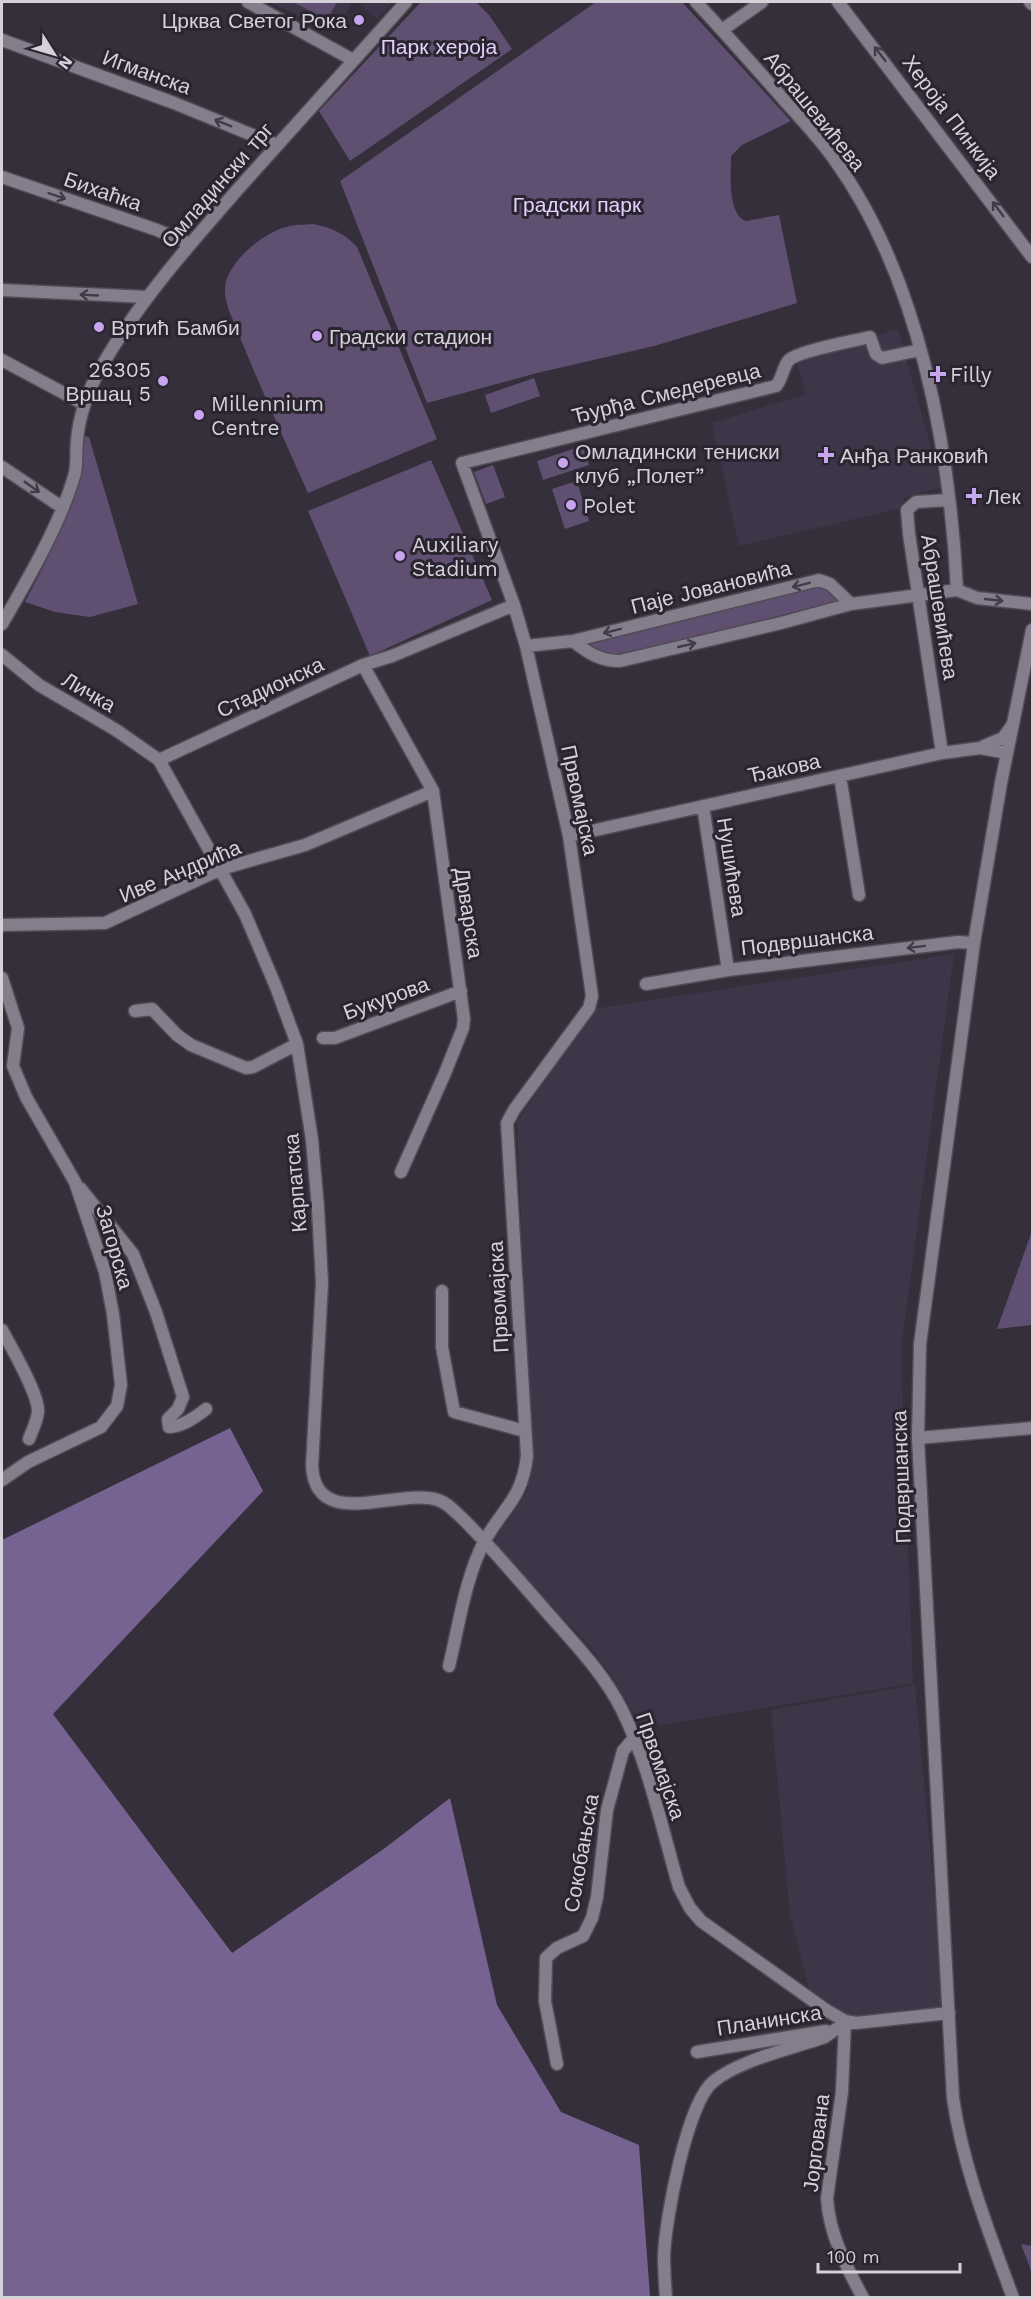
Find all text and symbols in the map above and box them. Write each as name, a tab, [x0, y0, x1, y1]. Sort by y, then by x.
place label: Црква Светог Рока	[162, 8, 347, 33]
marker: Црква Светог Рока	[352, 13, 366, 27]
north arrow	[24, 24, 84, 84]
park label: Парк хероја	[381, 34, 498, 59]
street label: Игманска	[99, 44, 195, 100]
street label: Абрашевићева	[759, 46, 871, 176]
one-way arrow	[873, 47, 886, 63]
street label: Хероја Пинкија	[897, 50, 1007, 184]
text: N	[54, 52, 77, 73]
street label: Омладински трг	[156, 117, 278, 253]
one-way arrow	[214, 117, 232, 128]
street label: Бихаћка	[61, 166, 145, 216]
one-way arrow	[47, 191, 66, 202]
park label: Градски парк	[513, 192, 642, 217]
one-way arrow	[992, 202, 1004, 218]
one-way arrow	[79, 289, 99, 300]
place label: Вртић Бамби	[111, 315, 240, 340]
marker: Вртић Бамби	[92, 320, 106, 334]
place label: Градски стадион	[329, 324, 492, 349]
marker: Градски стадион	[310, 329, 324, 343]
place label: 26305 Вршац 5	[65, 357, 151, 406]
street label: Ђурђа Смедеревца	[569, 357, 763, 429]
place label: Filly	[950, 362, 992, 387]
marker: Filly	[931, 367, 945, 381]
marker: 26305 Вршац 5	[156, 374, 170, 388]
place label: Millennium Centre	[211, 391, 324, 440]
marker: Millennium Centre	[192, 408, 206, 422]
place label: Омладински тениски клуб „Полет”	[575, 439, 780, 488]
place label: Анђа Ранковић	[840, 443, 988, 468]
marker: Анђа Ранковић	[817, 446, 835, 464]
marker: Омладински тениски клуб „Полет”	[556, 456, 570, 470]
one-way arrow	[23, 481, 40, 493]
place label: Лек	[986, 484, 1021, 509]
marker: Лек	[967, 489, 981, 503]
place label: Polet	[583, 493, 635, 518]
marker: Polet	[564, 498, 578, 512]
place label: Auxiliary Stadium	[412, 532, 499, 581]
street label: Абрашевићева	[916, 533, 964, 682]
marker: Auxiliary Stadium	[393, 549, 407, 563]
street label: Паје Јовановића	[628, 555, 794, 619]
one-way arrow	[792, 579, 811, 591]
one-way arrow	[984, 595, 1003, 606]
one-way arrow	[603, 626, 622, 638]
one-way arrow	[677, 639, 696, 651]
street label: Стадионска	[212, 651, 328, 723]
street label: Личка	[58, 667, 121, 717]
street label: Првомајска	[556, 743, 604, 858]
street label: Ђакова	[745, 748, 823, 788]
street label: Нушићева	[712, 816, 752, 919]
street label: Иве Андрића	[116, 834, 245, 908]
street label: Дрварска	[449, 866, 489, 961]
street label: Подвршанска	[739, 919, 875, 961]
one-way arrow	[906, 941, 926, 952]
street label: Букурова	[340, 971, 433, 1025]
street label: Карпатска	[278, 1132, 312, 1234]
street label: Загорска	[91, 1202, 139, 1292]
street label: Првомајска	[483, 1240, 513, 1354]
street label: Подвршанска	[886, 1410, 916, 1544]
street label: Првомајска	[631, 1709, 691, 1823]
street label: Сокобањска	[558, 1791, 604, 1914]
street label: Планинска	[715, 1999, 824, 2041]
street label: Јоргована	[798, 2092, 834, 2193]
scale bar	[818, 2236, 960, 2274]
text: 100 m	[827, 2246, 880, 2267]

